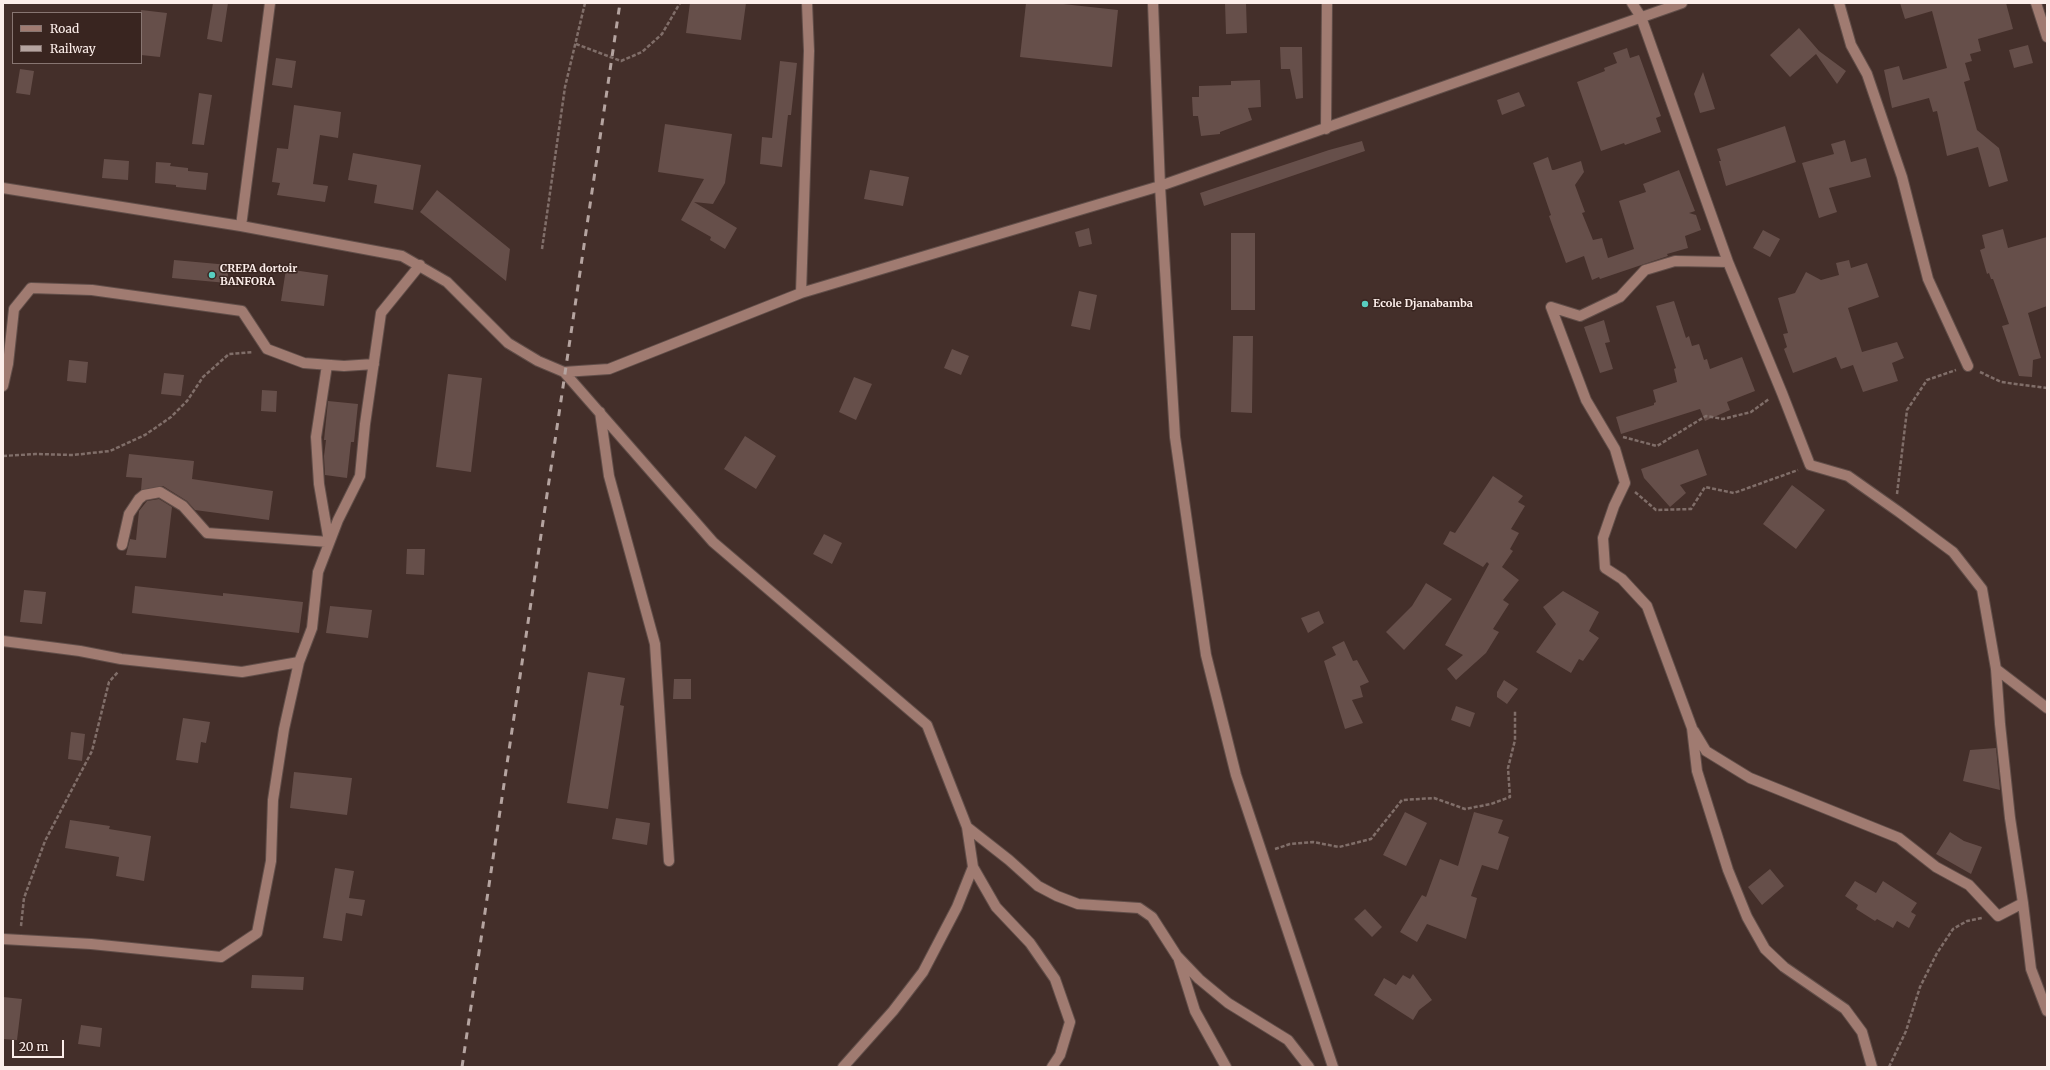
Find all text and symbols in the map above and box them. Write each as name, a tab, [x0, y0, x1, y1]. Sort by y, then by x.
legend	[12, 12, 142, 64]
text: Road	[50, 21, 79, 36]
text: Railway	[50, 41, 96, 56]
place label: CREPA dortoir BANFORA	[220, 262, 297, 288]
marker: CREPA dortoir BANFORA	[207, 270, 217, 280]
place label: Ecole Djanabamba	[1373, 297, 1473, 311]
marker: Ecole Djanabamba	[1360, 299, 1370, 309]
scale bar	[14, 1032, 66, 1058]
text: 20 m	[19, 1039, 48, 1054]

